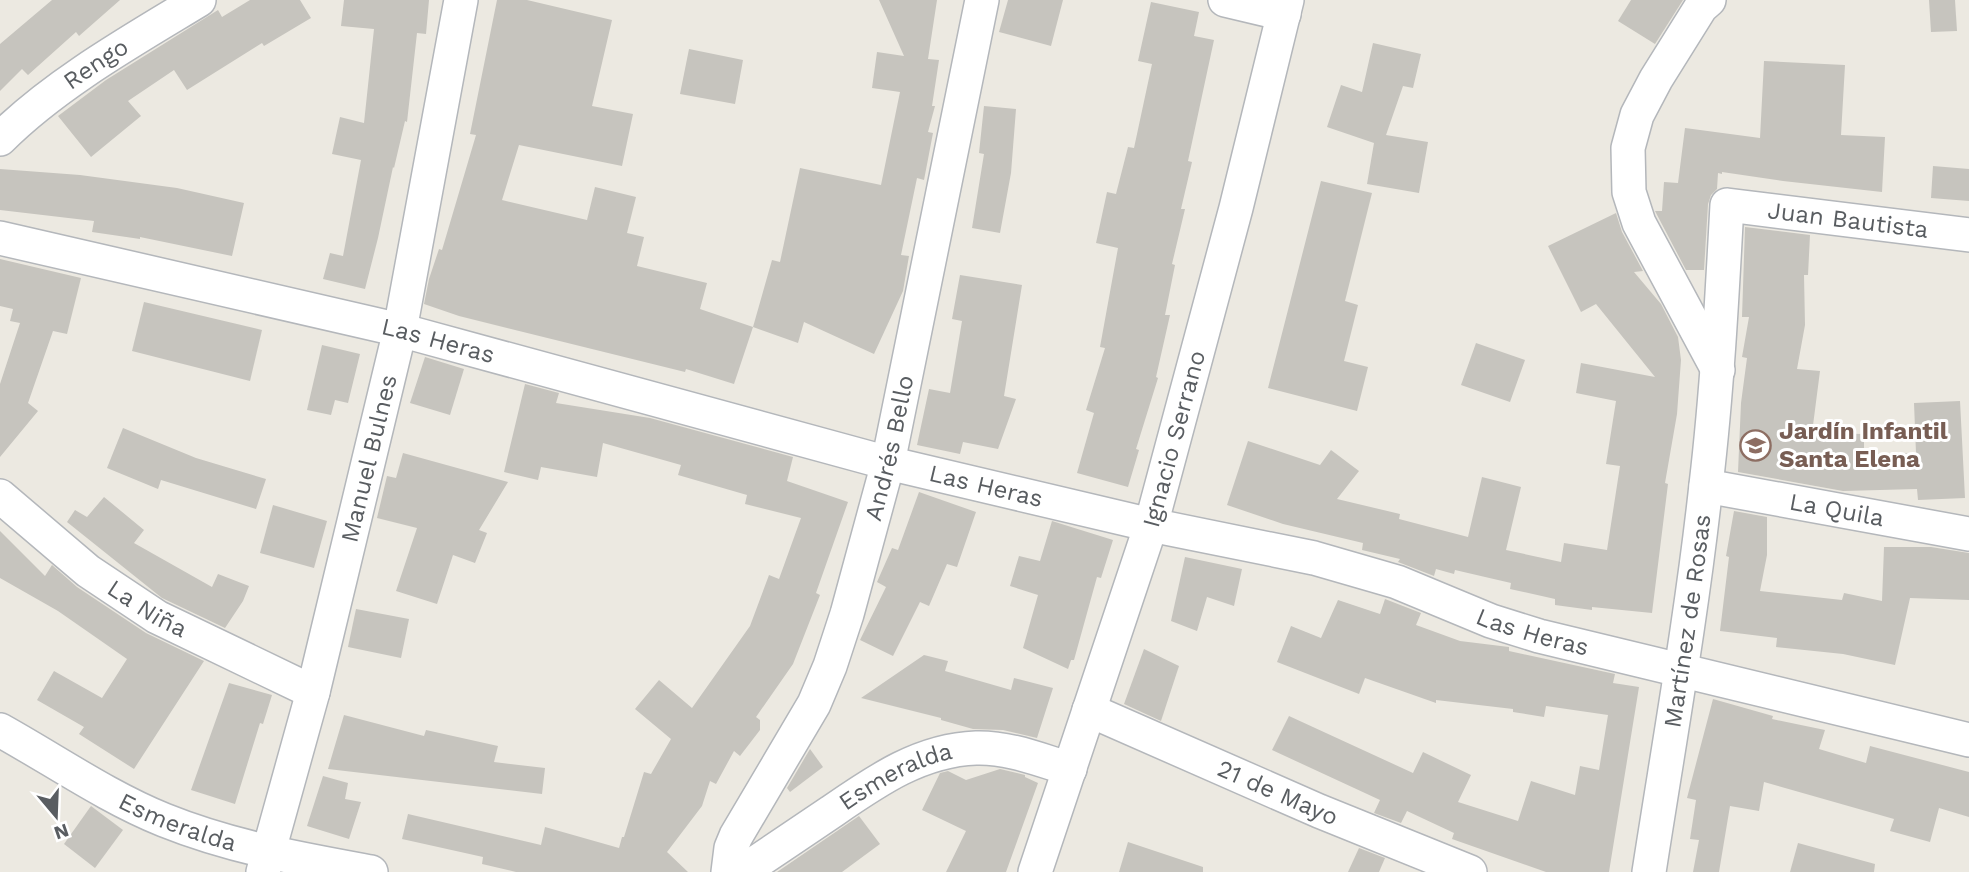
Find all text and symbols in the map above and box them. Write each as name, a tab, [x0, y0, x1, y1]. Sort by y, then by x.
street label: Rengo	[58, 32, 133, 95]
street label: Juan Bautista	[1766, 196, 1930, 244]
street label: Las Heras	[379, 312, 498, 369]
street label: Ignacio Serrano	[1137, 347, 1211, 530]
street label: Manuel Bulnes	[335, 372, 403, 545]
street label: Andrés Bello	[859, 373, 920, 524]
place label: Jardín Infantil Santa Elena	[1779, 417, 1948, 473]
school or university icon: Jardín Infantil Santa Elena	[1739, 428, 1773, 462]
street label: Las Heras	[926, 459, 1046, 513]
street label: La Quila	[1787, 488, 1886, 532]
street label: Martínez de Rosas	[1658, 513, 1717, 730]
street label: La Niña	[102, 574, 191, 643]
street label: Las Heras	[1472, 602, 1592, 662]
street label: Esmeralda	[834, 737, 955, 816]
street label: 21 de Mayo	[1213, 754, 1342, 831]
north arrow	[21, 781, 91, 851]
street label: Esmeralda	[114, 787, 240, 857]
text: N	[51, 818, 72, 845]

